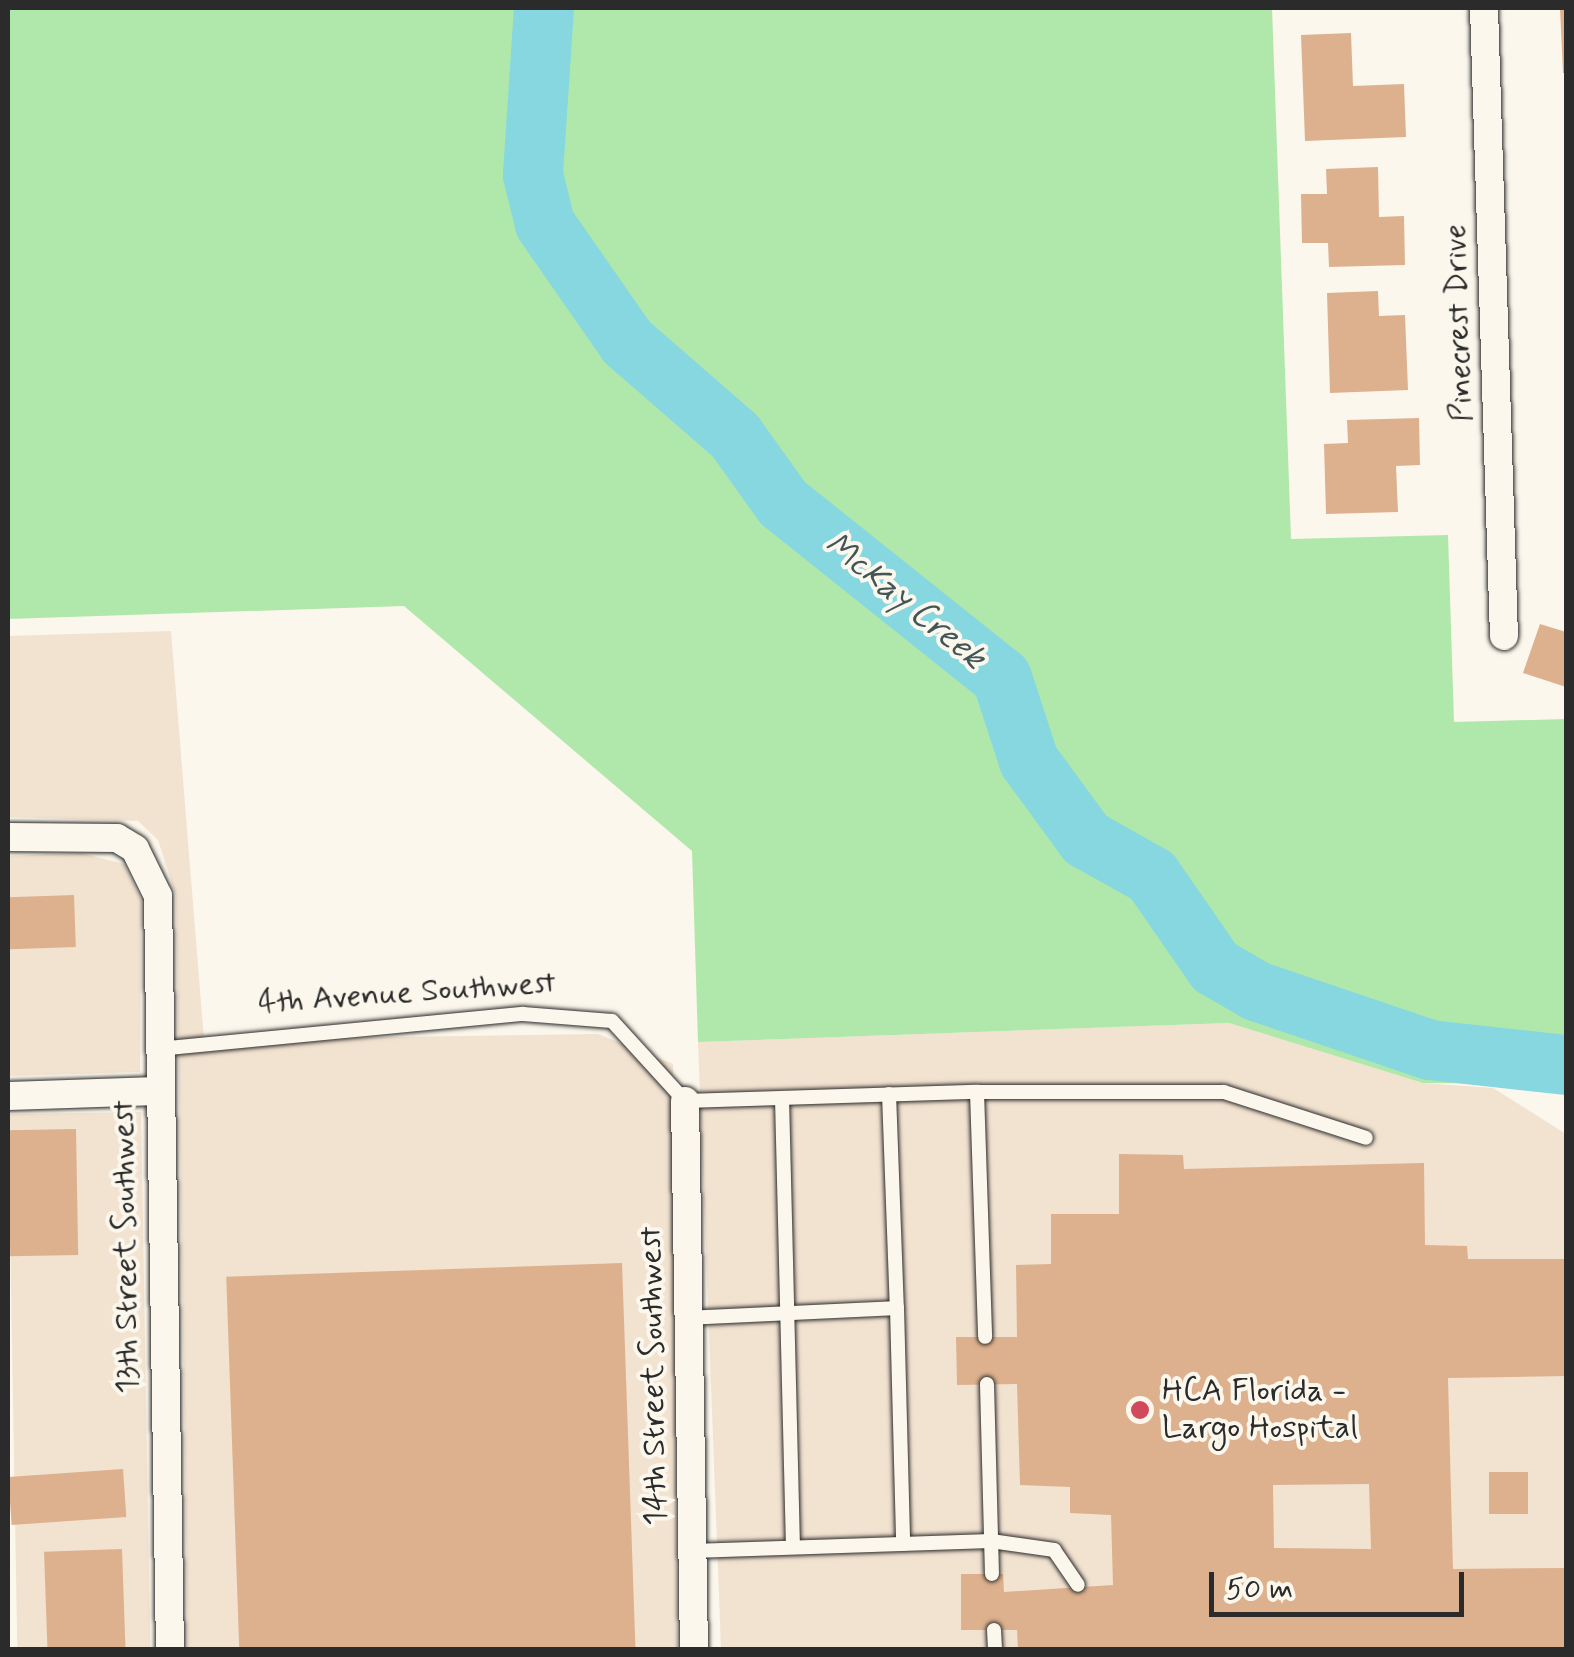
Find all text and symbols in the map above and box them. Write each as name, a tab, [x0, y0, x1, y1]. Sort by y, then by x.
street label: Pinecrest Drive	[1436, 223, 1482, 423]
water label: McKay Creek	[815, 523, 995, 679]
street label: 4th Avenue Southwest	[260, 964, 554, 1022]
street label: 13th Street Southwest	[104, 1100, 148, 1394]
street label: 14th Street Southwest	[632, 1226, 676, 1526]
place label: HCA Florida - Largo Hospital	[1162, 1373, 1363, 1448]
marker: HCA Florida - Largo Hospital	[1127, 1397, 1153, 1423]
scale bar	[1214, 1552, 1469, 1614]
text: 50 m	[1226, 1570, 1293, 1609]

